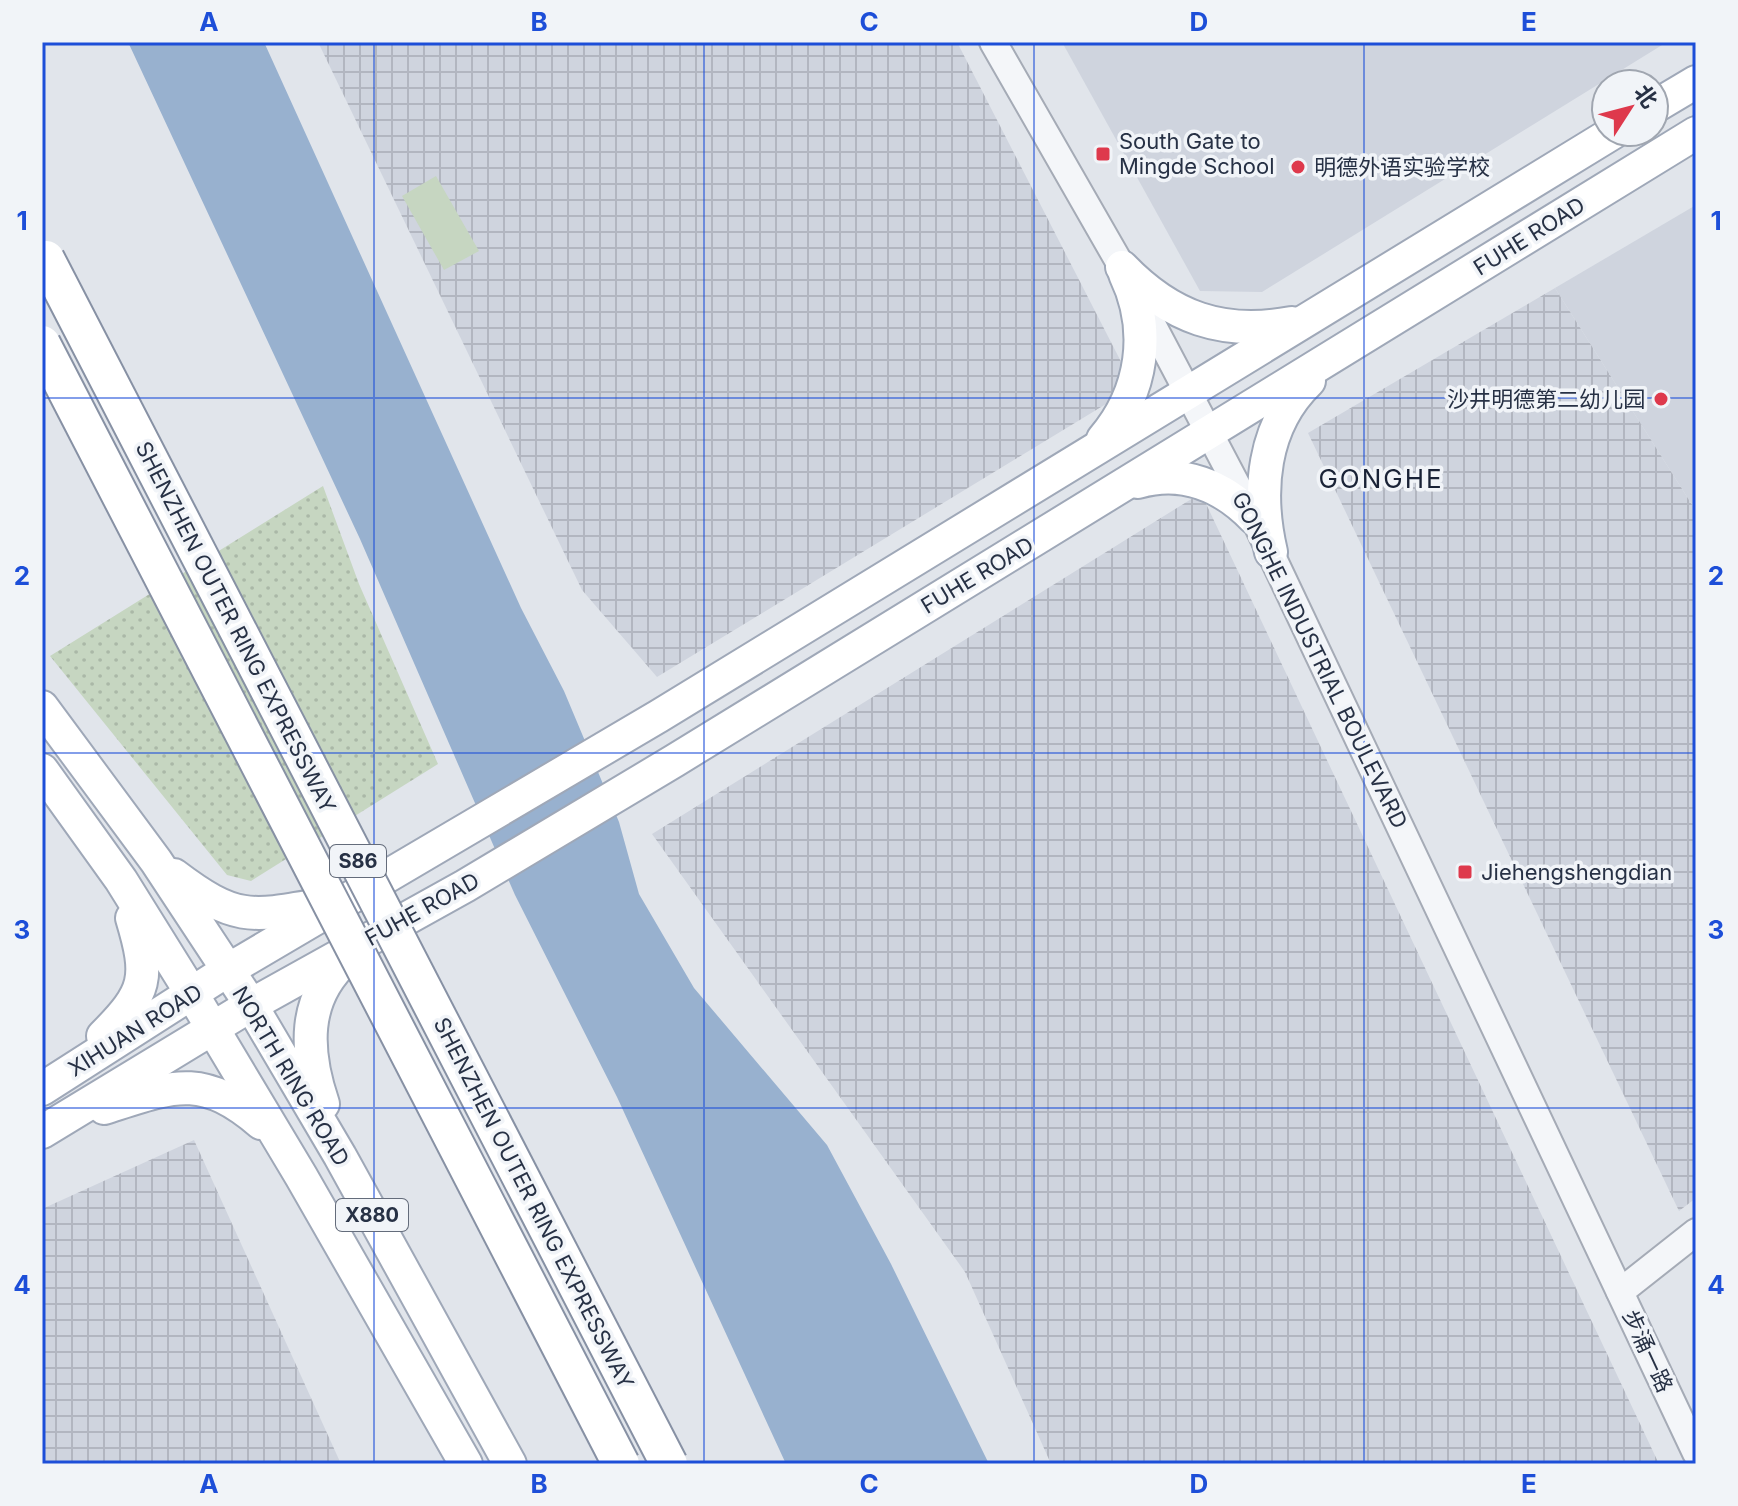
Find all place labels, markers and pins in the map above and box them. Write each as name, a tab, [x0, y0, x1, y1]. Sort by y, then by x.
place label: South Gate to Mingde School	[1119, 128, 1275, 179]
marker: South Gate to Mingde School	[1094, 145, 1112, 163]
place label: 明德外语实验学校	[1314, 154, 1490, 180]
marker: 明德外语实验学校	[1289, 158, 1307, 176]
place label: 沙井明德第二幼儿园	[1447, 386, 1645, 412]
marker: 沙井明德第二幼儿园	[1652, 390, 1670, 408]
place label: Jiehengshengdian	[1481, 859, 1672, 885]
marker: Jiehengshengdian	[1456, 863, 1474, 881]

